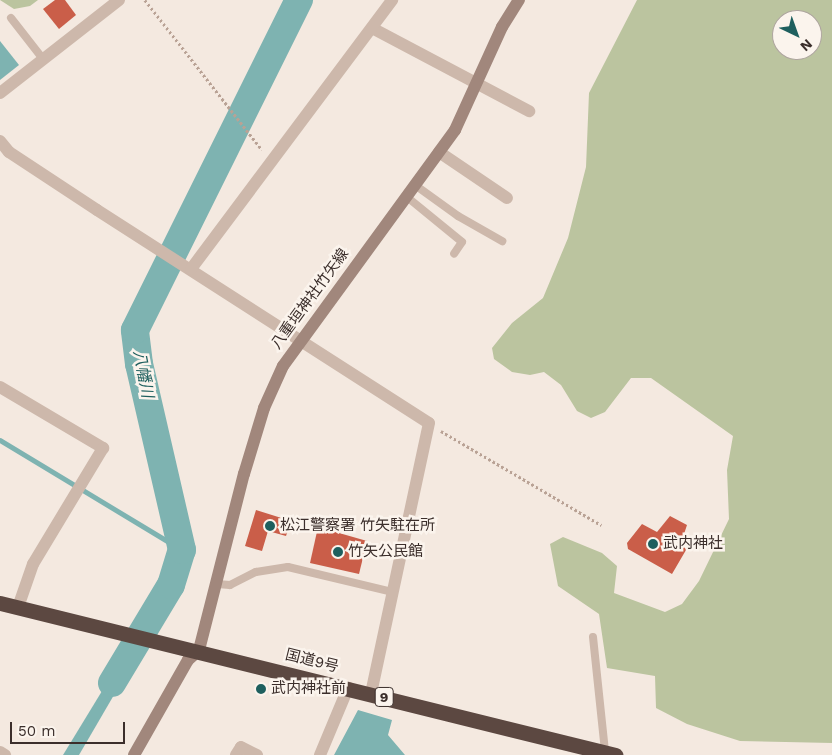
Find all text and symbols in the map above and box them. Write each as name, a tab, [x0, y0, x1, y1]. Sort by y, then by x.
north arrow	[772, 10, 822, 60]
text: N	[797, 36, 816, 55]
street label: 八重垣神社竹矢線	[267, 245, 353, 353]
water label: 八幡川	[129, 349, 157, 399]
place label: 松江警察署 竹矢駐在所	[280, 517, 435, 535]
marker: 松江警察署 竹矢駐在所	[264, 520, 276, 532]
place label: 武内神社	[663, 535, 723, 553]
marker: 武内神社	[647, 538, 659, 550]
place label: 竹矢公民館	[348, 543, 423, 561]
marker: 竹矢公民館	[332, 546, 344, 558]
street label: 国道9号	[284, 646, 340, 676]
place label: 武内神社前	[271, 680, 346, 698]
marker: 武内神社前	[255, 683, 267, 695]
road number: 9	[374, 686, 394, 709]
scale bar	[12, 712, 128, 744]
text: 50 m	[18, 722, 55, 740]

